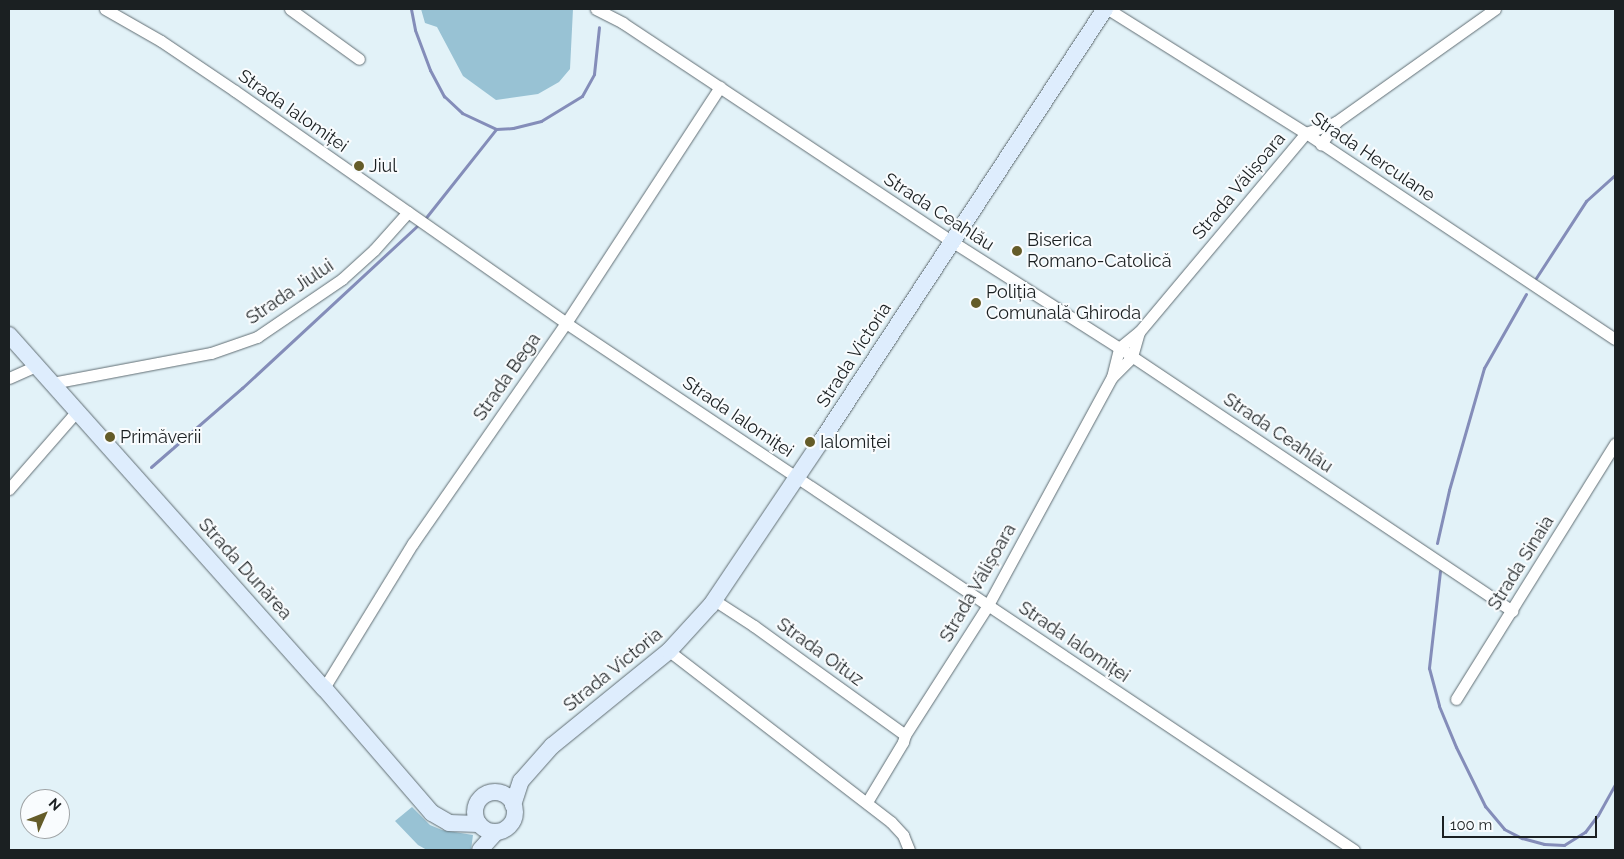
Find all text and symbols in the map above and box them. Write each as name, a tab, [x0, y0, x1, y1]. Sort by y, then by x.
street label: Strada Ialomiței	[234, 65, 352, 157]
street label: Strada Herculane	[1307, 108, 1439, 206]
street label: Strada Vălișoara	[1188, 128, 1290, 244]
place label: Jiul	[369, 155, 397, 177]
marker: Jiul	[353, 160, 365, 172]
street label: Strada Ceahlău	[880, 168, 998, 256]
place label: Biserica Romano-Catolică	[1027, 230, 1172, 272]
marker: Biserica Romano-Catolică	[1011, 245, 1023, 257]
street label: Strada Jiului	[242, 255, 338, 329]
place label: Poliția Comunală Ghiroda	[986, 282, 1141, 324]
marker: Poliția Comunală Ghiroda	[970, 297, 982, 309]
street label: Strada Victoria	[812, 298, 896, 412]
street label: Strada Bega	[469, 329, 545, 425]
street label: Strada Ialomiței	[678, 372, 798, 462]
street label: Strada Ceahlău	[1219, 389, 1337, 477]
place label: Primăverii	[120, 426, 202, 448]
marker: Primăverii	[104, 431, 116, 443]
place label: Ialomiței	[820, 431, 891, 453]
marker: Ialomiței	[804, 436, 816, 448]
street label: Strada Sinaia	[1483, 512, 1559, 614]
street label: Strada Dunărea	[194, 514, 296, 624]
street label: Strada Vălișoara	[935, 520, 1021, 646]
street label: Strada Ialomiței	[1014, 597, 1134, 687]
street label: Strada Oituz	[773, 613, 867, 691]
street label: Strada Victoria	[559, 623, 667, 717]
north arrow	[20, 789, 70, 839]
text: N	[46, 795, 65, 814]
scale bar	[1444, 806, 1599, 838]
text: 100 m	[1450, 816, 1492, 834]

